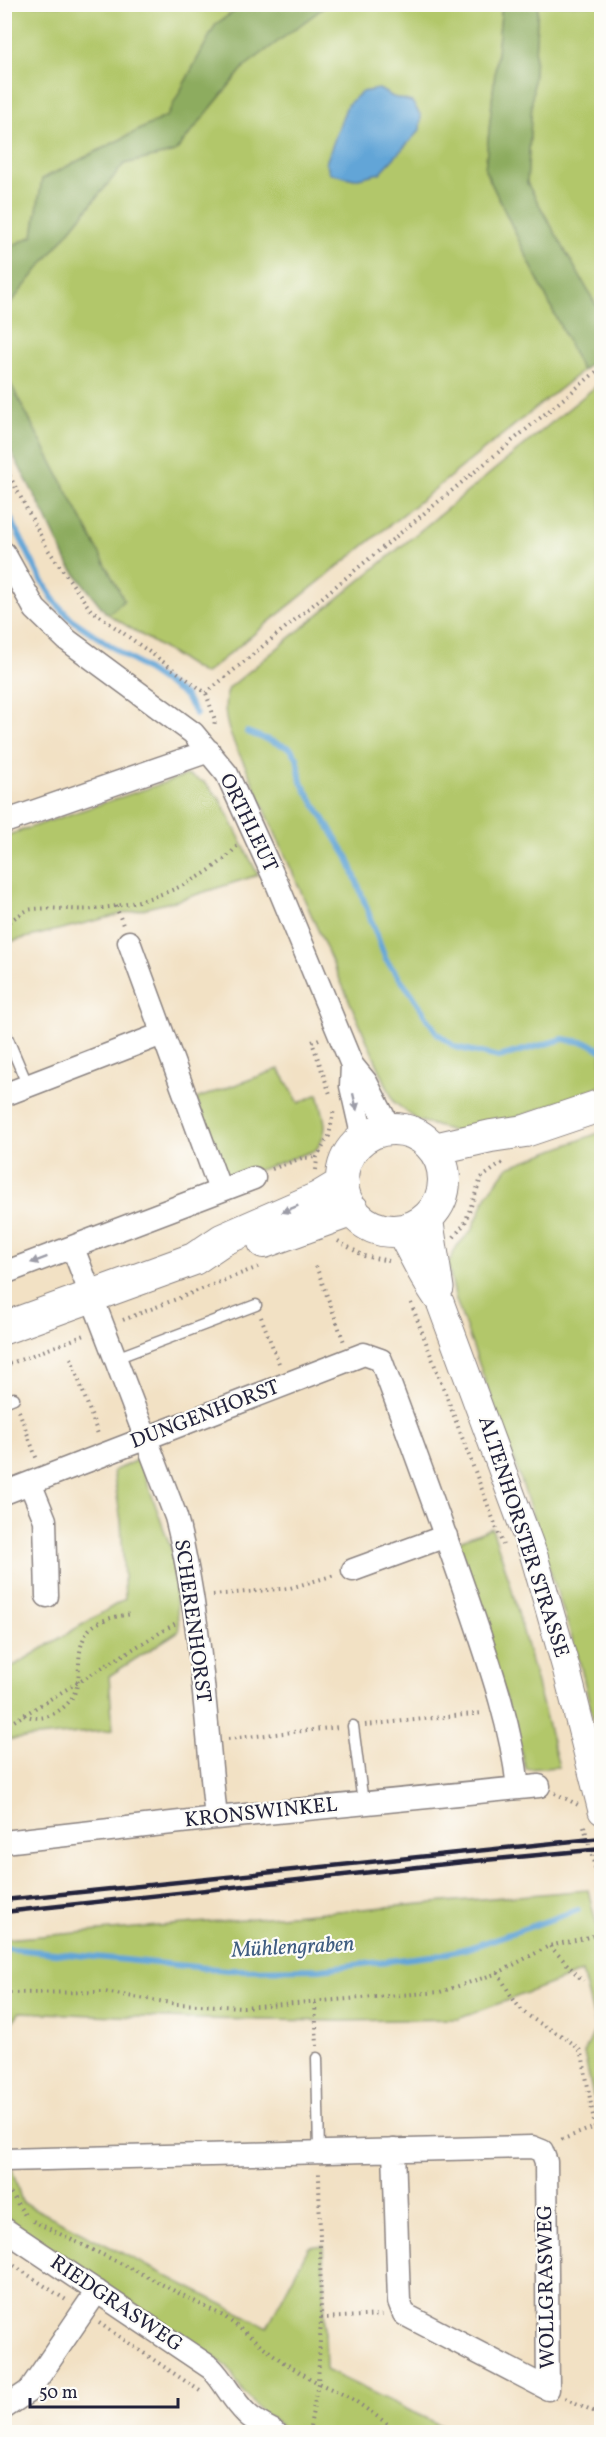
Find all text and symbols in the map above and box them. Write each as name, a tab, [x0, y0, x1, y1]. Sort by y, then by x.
street label: ORTHLEUT	[212, 769, 284, 877]
one-way arrow	[350, 1093, 360, 1111]
one-way arrow	[281, 1204, 299, 1214]
one-way arrow	[30, 1256, 48, 1265]
street label: DUNGENHORST	[126, 1373, 284, 1457]
street label: ALTENHORSTER STRASSE	[470, 1413, 576, 1661]
street label: SCHERENHORST	[166, 1537, 218, 1705]
street label: KRONSWINKEL	[183, 1791, 339, 1835]
water label: Mühlengraben	[230, 1929, 355, 1967]
street label: WOLLGRASWEG	[531, 2205, 563, 2369]
street label: RIEDGRASWEG	[44, 2249, 188, 2359]
scale bar	[30, 2371, 178, 2409]
text: 50 m	[39, 2381, 78, 2406]

